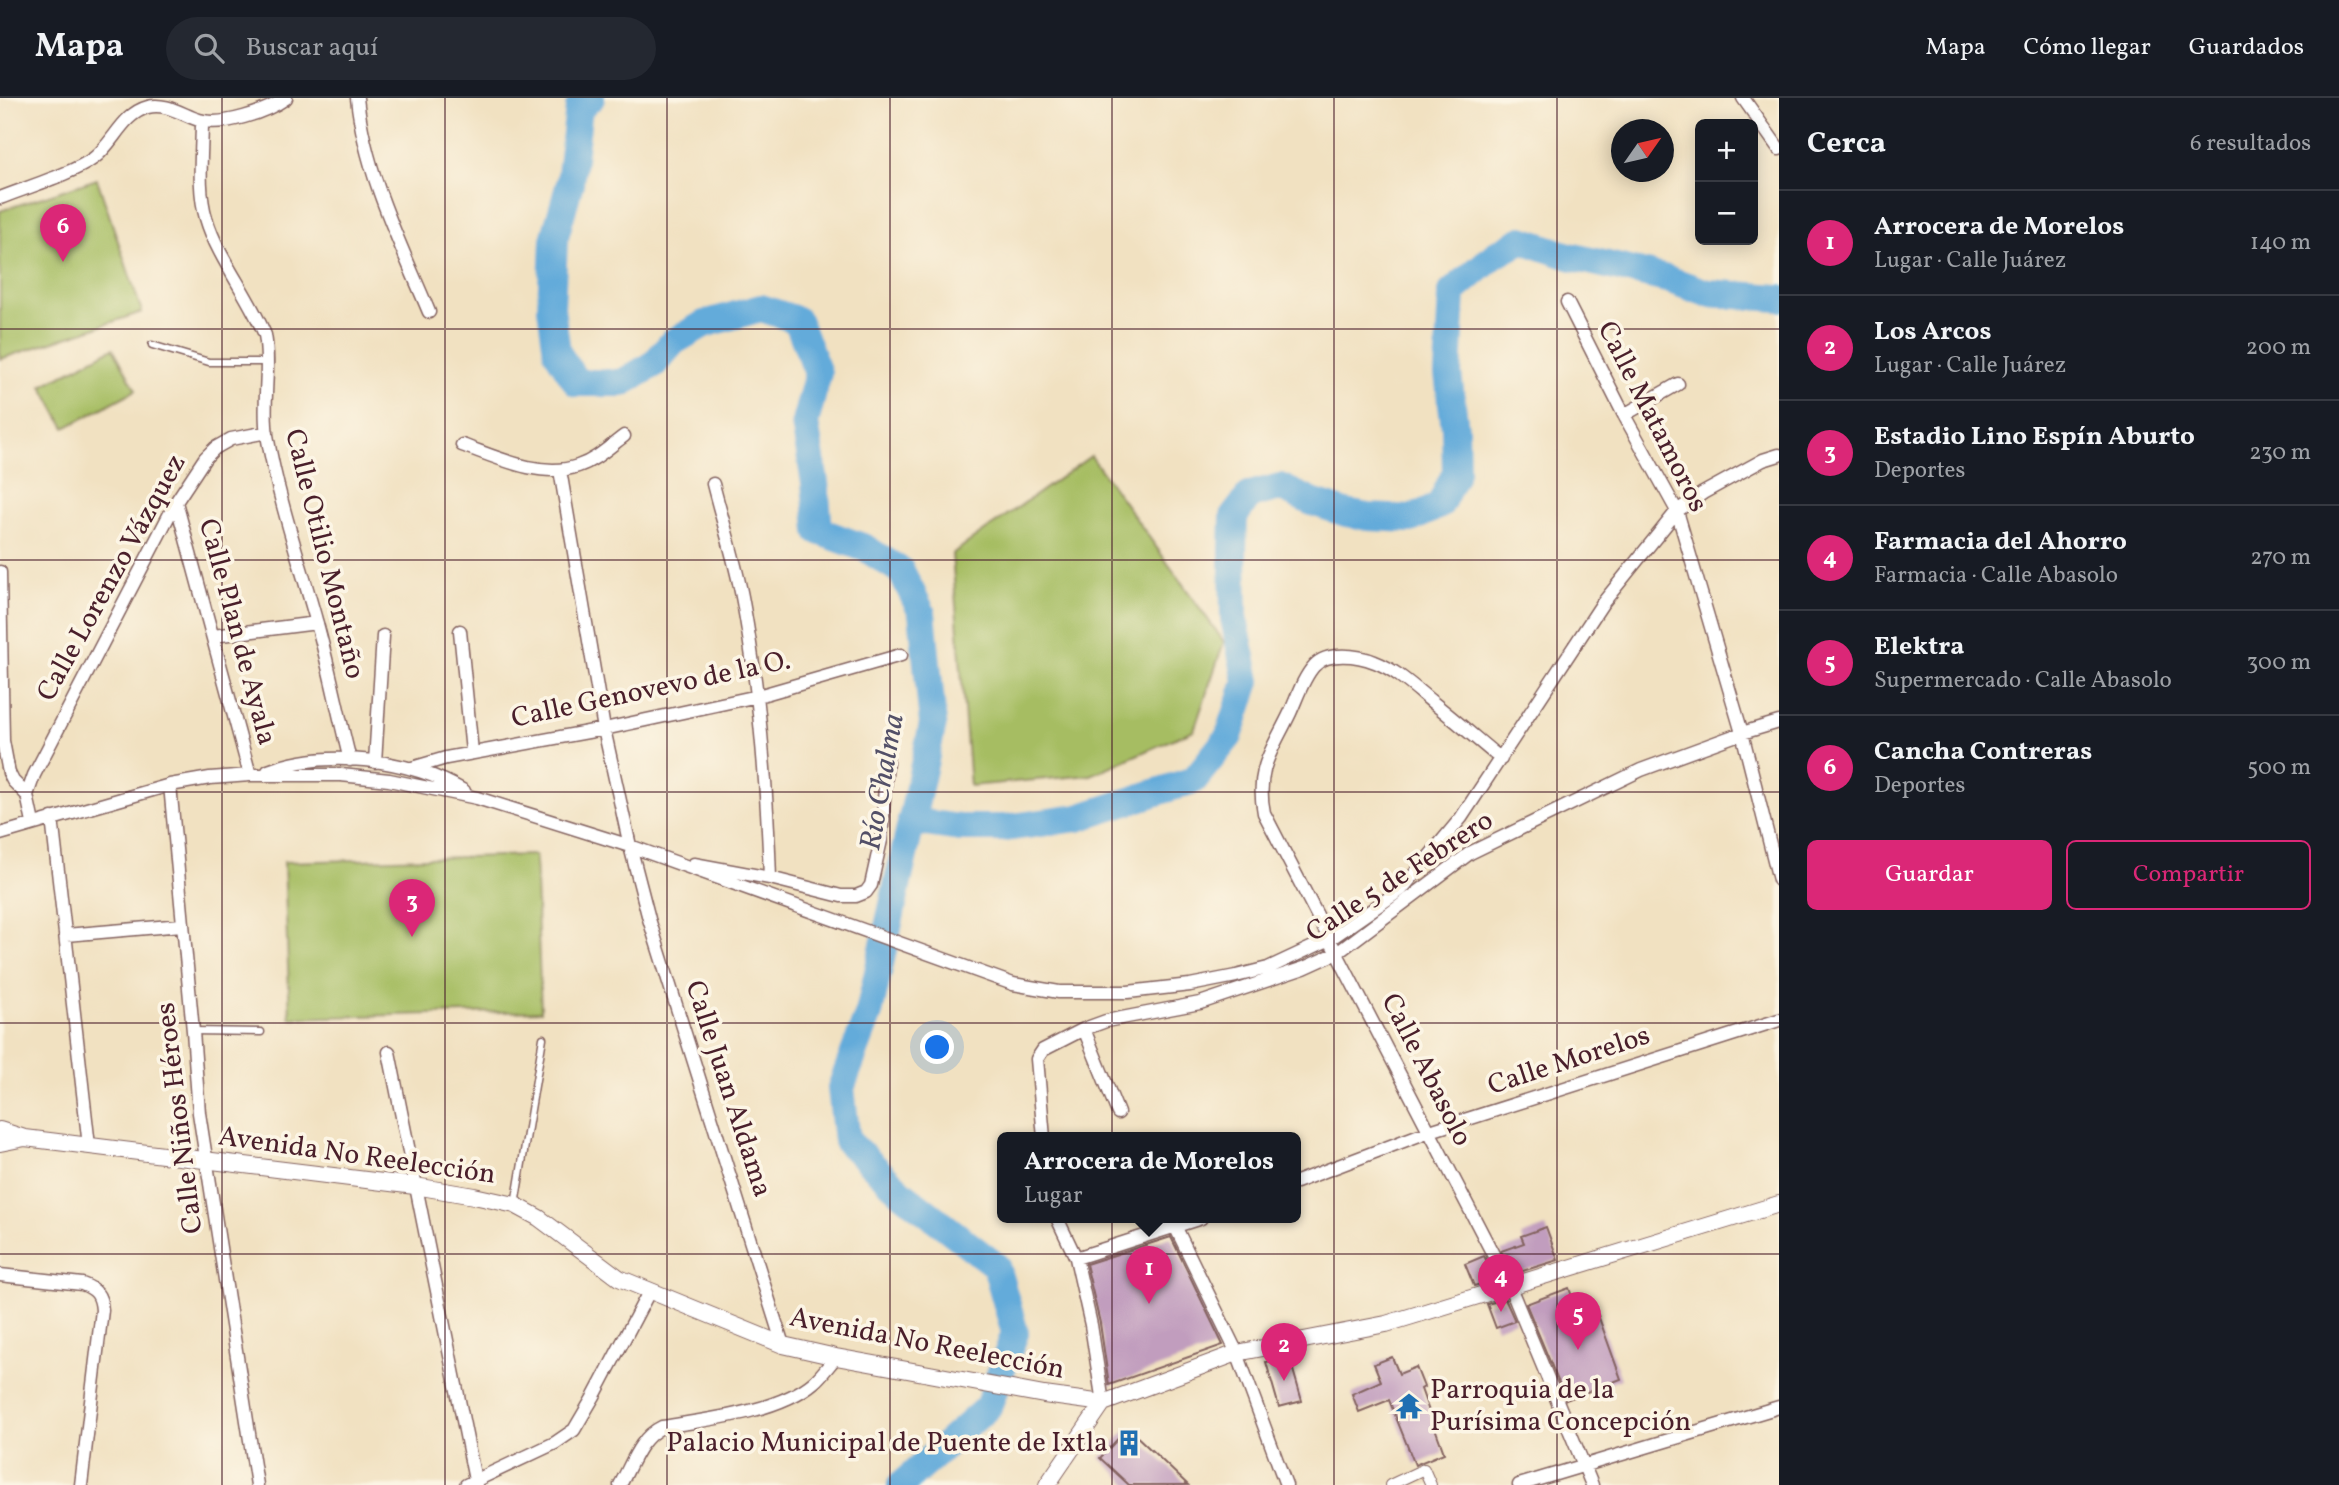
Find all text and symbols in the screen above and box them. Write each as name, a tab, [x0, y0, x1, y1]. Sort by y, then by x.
search box	[166, 17, 656, 80]
text: Mapa	[35, 25, 124, 71]
icon: search	[190, 29, 228, 67]
text: Buscar aquí	[246, 30, 378, 66]
text: Mapa	[1926, 31, 1986, 65]
text: Cómo llegar	[2024, 31, 2151, 65]
text: Guardados	[2189, 31, 2304, 65]
north arrow	[1611, 119, 1674, 182]
map controls	[1695, 119, 1758, 245]
button: +	[1695, 119, 1758, 182]
text: Cerca	[1807, 123, 1886, 165]
text: 6 resultados	[2190, 128, 2311, 160]
button: −	[1695, 182, 1758, 245]
pin: 6	[40, 204, 86, 262]
text: Arrocera de Morelos	[1874, 209, 2124, 245]
text: 1	[1825, 227, 1835, 259]
text: 140 m	[2250, 227, 2311, 259]
text: Lugar · Calle Juárez	[1874, 245, 2066, 277]
text: Los Arcos	[1874, 314, 1991, 350]
street label: Calle Matamoros	[1587, 315, 1717, 519]
text: 2	[1824, 332, 1836, 364]
text: 200 m	[2246, 332, 2311, 364]
text: Lugar · Calle Juárez	[1874, 350, 2066, 382]
text: Estadio Lino Espín Aburto	[1874, 419, 2195, 455]
street label: Calle Otilio Montaño	[274, 425, 374, 683]
text: 3	[1824, 437, 1836, 469]
text: 230 m	[2249, 437, 2311, 469]
street label: Calle Lorenzo Vázquez	[28, 447, 196, 709]
text: Deportes	[1874, 455, 1965, 487]
street label: Calle Plan de Ayala	[188, 514, 286, 750]
text: Farmacia del Ahorro	[1874, 524, 2127, 560]
text: 4	[1823, 542, 1837, 574]
text: 270 m	[2250, 542, 2311, 574]
text: Farmacia · Calle Abasolo	[1874, 560, 2118, 592]
text: Elektra	[1874, 629, 1964, 665]
street label: Calle Genovevo de la O.	[508, 641, 794, 739]
text: 5	[1824, 647, 1836, 679]
text: 300 m	[2247, 647, 2311, 679]
text: Supermercado · Calle Abasolo	[1874, 665, 2172, 697]
water label: Río Chalma	[850, 710, 916, 854]
text: Cancha Contreras	[1874, 734, 2092, 770]
text: 6	[1824, 752, 1836, 784]
text: 500 m	[2247, 752, 2311, 784]
text: Deportes	[1874, 770, 1965, 802]
street label: Calle 5 de Febrero	[1299, 802, 1501, 952]
button: Guardar	[1807, 840, 2052, 910]
button: Compartir	[2066, 840, 2311, 910]
pin: 3	[389, 879, 435, 937]
street label: Calle Juan Aldama	[675, 976, 781, 1202]
street label: Calle Abasolo	[1371, 987, 1481, 1153]
street label: Calle Niños Héroes	[146, 1000, 214, 1236]
street label: Calle Morelos	[1483, 1016, 1655, 1106]
your location	[920, 1030, 954, 1064]
street label: Avenida No Reelección	[216, 1117, 498, 1195]
popup	[997, 1132, 1301, 1223]
text: Arrocera de Morelos	[1024, 1144, 1274, 1180]
text: Lugar	[1024, 1180, 1083, 1212]
pin: 1	[1126, 1246, 1172, 1304]
pin: 4	[1478, 1254, 1524, 1312]
pin: 5	[1555, 1292, 1601, 1350]
street label: Avenida No Reelección	[786, 1298, 1068, 1390]
pin: 2	[1261, 1323, 1307, 1381]
place label: Parroquia de la Purísima Concepción	[1430, 1371, 1691, 1442]
temple icon: Parroquia de la Purísima Concepción	[1394, 1391, 1424, 1421]
place label: Palacio Municipal de Puente de Ixtla	[666, 1424, 1108, 1463]
building icon: Palacio Municipal de Puente de Ixtla	[1114, 1428, 1144, 1458]

